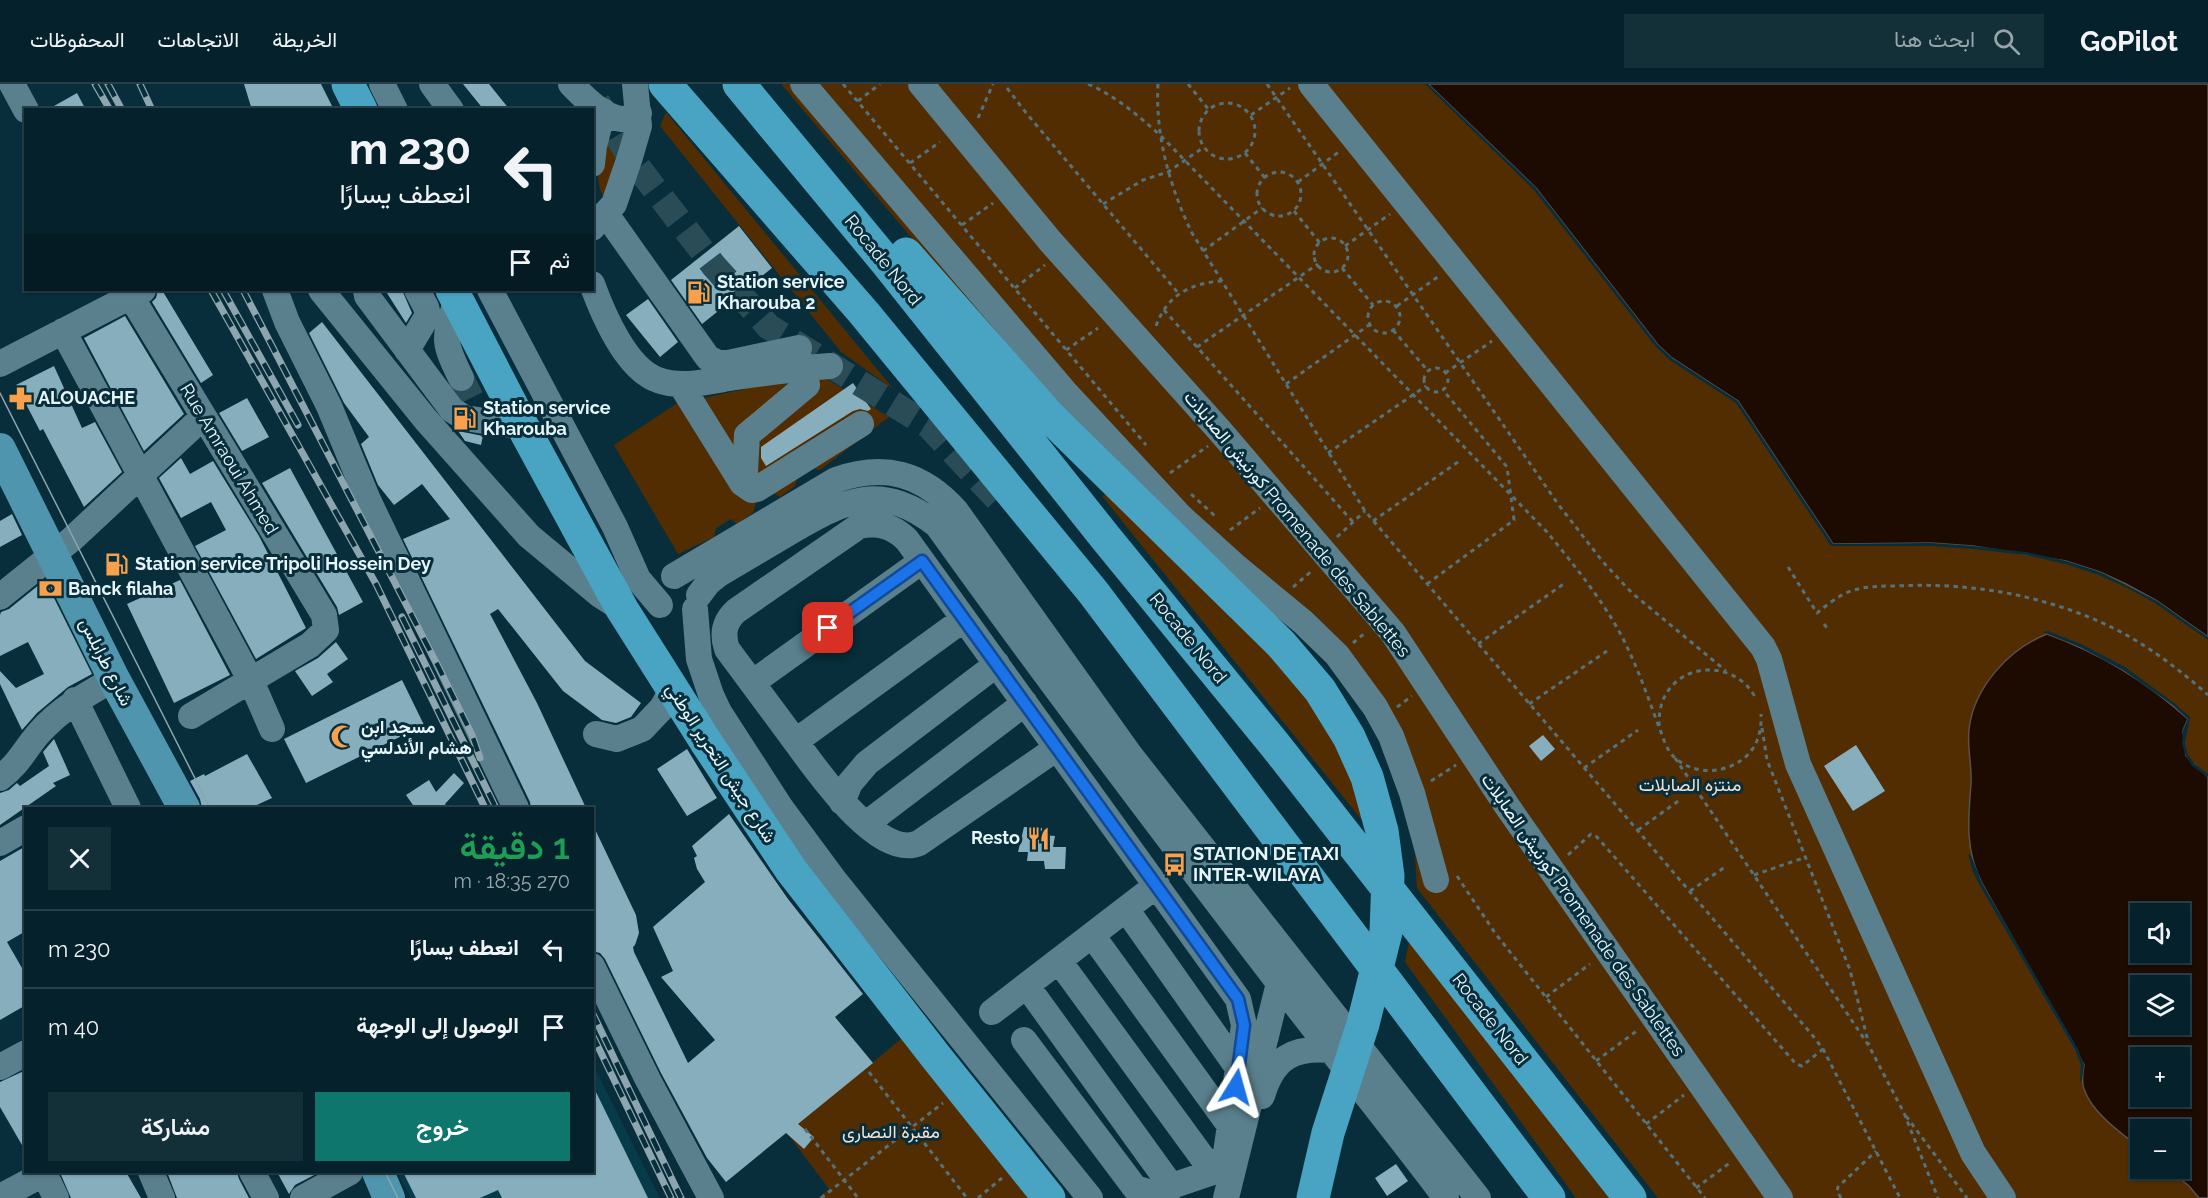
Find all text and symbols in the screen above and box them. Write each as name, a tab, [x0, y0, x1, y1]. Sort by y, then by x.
search box	[1624, 14, 2044, 68]
icon: search	[1990, 25, 2023, 58]
text: GoPilot	[2080, 25, 2178, 58]
text: ابحث هنا	[1894, 26, 1975, 52]
text: المحفوظات	[30, 27, 125, 52]
text: الاتجاهات	[158, 27, 239, 52]
text: الخريطة	[272, 27, 337, 52]
text: 230 m	[349, 125, 471, 174]
icon: left	[492, 132, 570, 210]
text: انعطف يسارًا	[339, 178, 471, 209]
street label: Rocade Nord	[841, 210, 926, 309]
icon: arrive	[504, 246, 537, 279]
text: ثم	[549, 247, 570, 273]
place label: Station service Kharouba 2	[717, 271, 845, 313]
fuel station icon: Station service Kharouba 2	[686, 279, 712, 305]
street label: Rue Amraoui Ahmed	[176, 380, 283, 538]
pharmacy icon: ALOUACHE	[7, 385, 33, 411]
street label: كورنيش الصابلات Promenade des Sablettes	[1179, 386, 1415, 662]
place label: ALOUACHE	[38, 387, 135, 408]
place label: Station service Kharouba	[483, 397, 611, 439]
fuel station icon: Station service Kharouba	[452, 405, 478, 431]
fuel station icon: Station service Tripoli Hossein Dey	[104, 551, 130, 577]
place label: Station service Tripoli Hossein Dey	[135, 553, 431, 574]
bank icon: Banck filaha	[37, 576, 63, 602]
place label: Banck filaha	[68, 578, 173, 599]
street label: Rocade Nord	[1146, 588, 1231, 687]
pin	[802, 602, 853, 653]
icon: arrive	[811, 611, 844, 644]
street label: شارع طرابلس	[74, 614, 138, 710]
street label: شارع جيش التحرير الوطني	[658, 679, 781, 849]
place label: مسجد ابن هشام الأندلسي	[361, 716, 472, 763]
mosque icon: مسجد ابن هشام الأندلسي	[330, 724, 356, 750]
street label: كورنيش الصابلات Promenade des Sablettes	[1476, 769, 1690, 1061]
park label: منتزه الصابلات	[1639, 774, 1741, 796]
text: 1 دقيقة	[460, 825, 570, 867]
restaurant icon: Resto	[1025, 825, 1051, 851]
button: close	[48, 827, 111, 890]
place label: Resto	[971, 827, 1020, 848]
place label: STATION DE TAXI INTER-WILAYA	[1193, 843, 1339, 885]
bus stop icon: STATION DE TAXI INTER-WILAYA	[1162, 851, 1188, 877]
text: 270 m · 18:35	[453, 869, 570, 893]
map controls	[2130, 903, 2190, 1179]
button: sound	[2130, 903, 2190, 963]
icon: left	[537, 933, 570, 966]
text: انعطف يسارًا	[410, 934, 519, 960]
text: 230 m	[48, 936, 111, 962]
street label: Rocade Nord	[1448, 969, 1533, 1068]
button: layers	[2130, 975, 2190, 1035]
icon: arrive	[537, 1011, 570, 1044]
text: الوصول إلى الوجهة	[356, 1012, 519, 1038]
text: 40 m	[48, 1014, 99, 1040]
button: +	[2130, 1047, 2190, 1107]
position arrow	[1204, 1055, 1268, 1119]
button: مشاركة	[48, 1092, 303, 1161]
button: خروج	[315, 1092, 570, 1161]
button: −	[2130, 1119, 2190, 1179]
park label: مقبرة النصارى	[842, 1121, 940, 1143]

